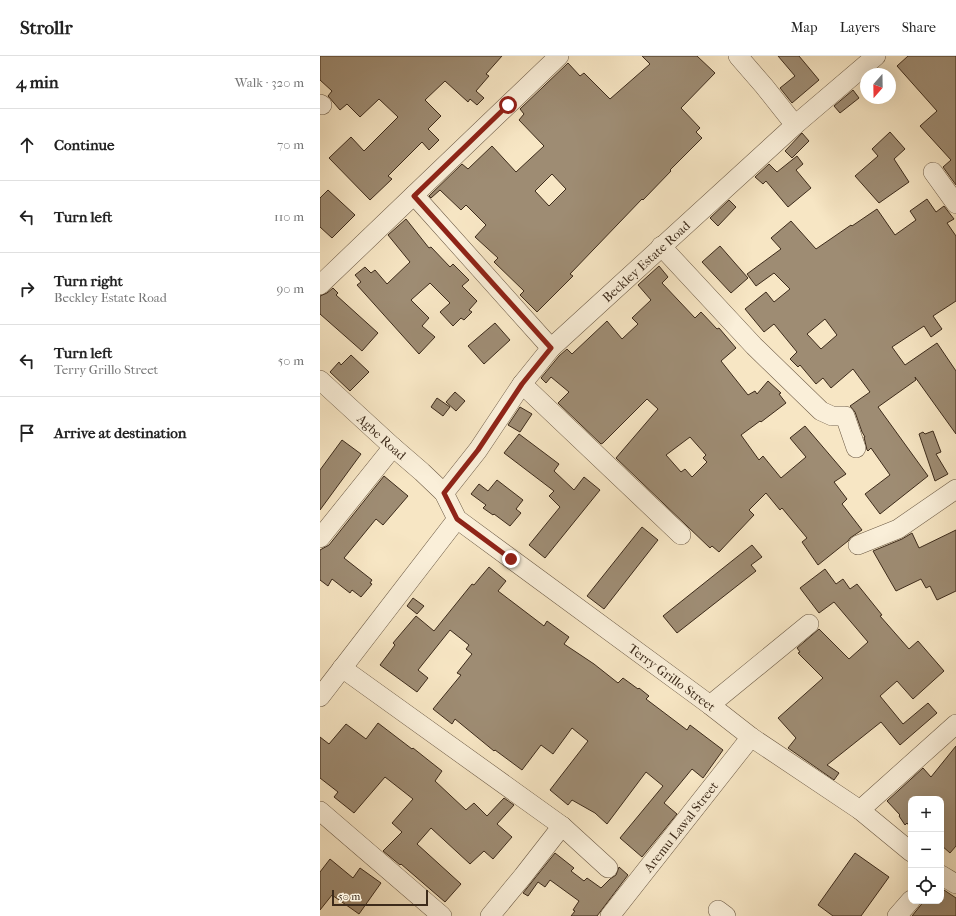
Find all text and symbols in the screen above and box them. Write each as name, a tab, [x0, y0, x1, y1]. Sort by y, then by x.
text: Strollr	[20, 17, 73, 39]
text: Map	[791, 19, 818, 36]
text: Layers	[840, 19, 880, 36]
text: Share	[902, 19, 936, 36]
north arrow	[860, 68, 896, 104]
text: 4 min	[16, 72, 59, 92]
text: Walk · 320 m	[235, 75, 304, 90]
route start	[499, 96, 517, 114]
icon: ahead	[16, 134, 38, 156]
text: Continue	[54, 136, 114, 154]
text: 70 m	[277, 137, 304, 152]
icon: left	[16, 206, 38, 228]
text: Turn left	[54, 208, 112, 226]
text: 110 m	[274, 209, 304, 224]
street label: Beckley Estate Road	[599, 217, 693, 305]
text: Turn right	[54, 272, 123, 290]
icon: right	[16, 278, 38, 300]
text: 90 m	[276, 281, 304, 296]
text: Beckley Estate Road	[54, 290, 167, 305]
text: Turn left	[54, 344, 112, 362]
icon: left	[16, 350, 38, 372]
text: 50 m	[278, 353, 304, 368]
text: Terry Grillo Street	[54, 362, 158, 377]
street label: Agbe Road	[354, 410, 410, 463]
icon: arrive	[16, 422, 38, 444]
text: Arrive at destination	[54, 424, 186, 442]
route end	[502, 550, 520, 568]
street label: Terry Grillo Street	[626, 640, 719, 714]
street label: Aremu Lawal Street	[640, 778, 721, 876]
map controls	[908, 796, 944, 904]
button: +	[908, 796, 944, 832]
button: −	[908, 832, 944, 868]
button: locate	[908, 868, 944, 904]
scale bar	[332, 888, 428, 907]
text: 50 m	[338, 890, 360, 903]

